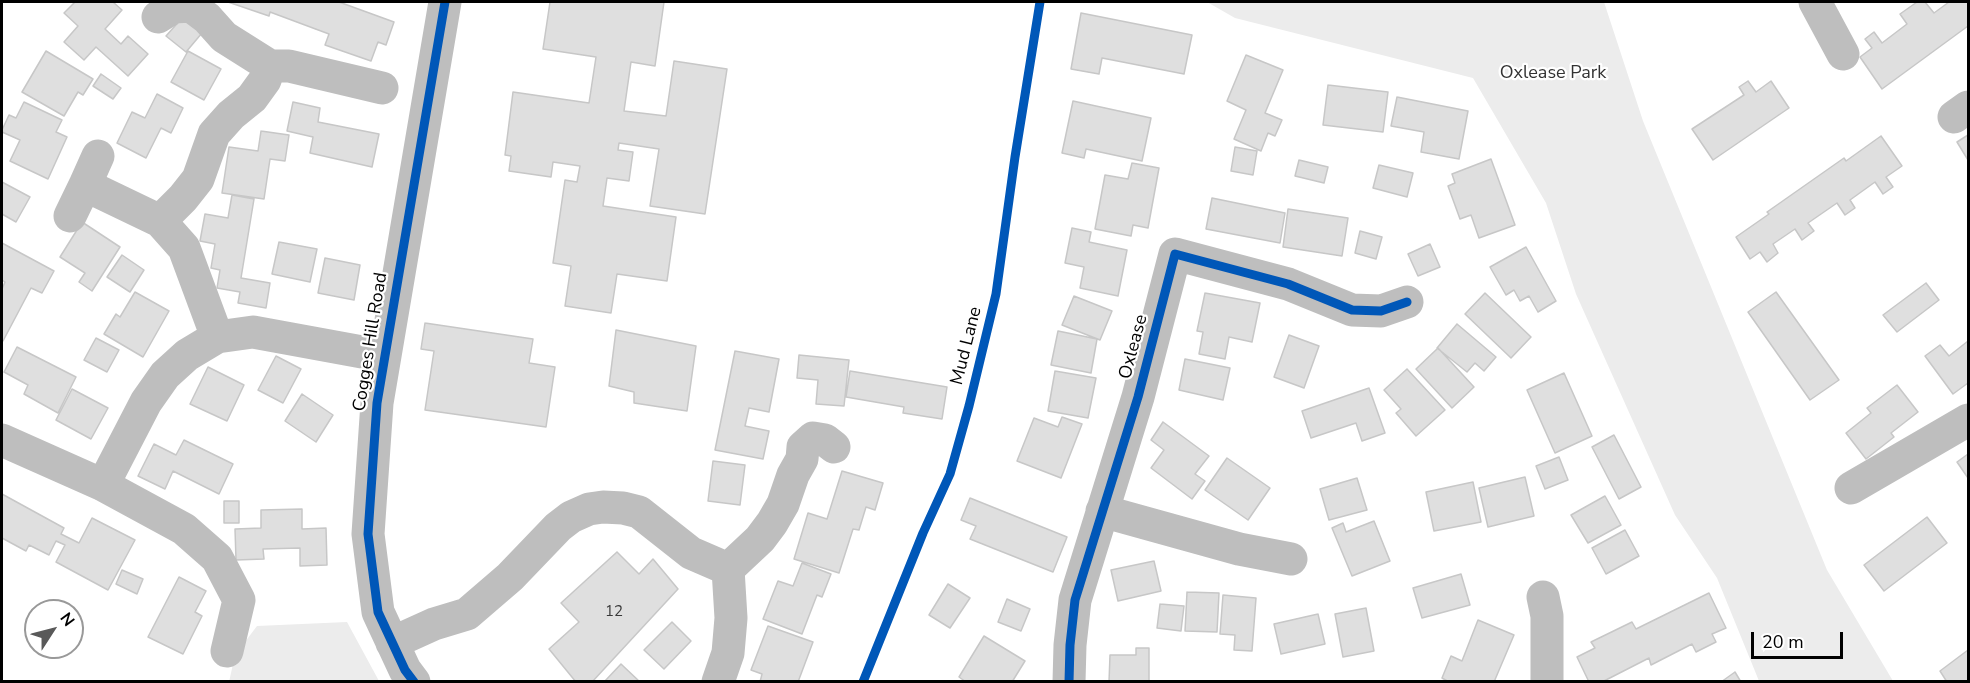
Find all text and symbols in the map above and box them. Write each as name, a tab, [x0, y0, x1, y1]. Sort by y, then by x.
park label: Oxlease Park	[1500, 63, 1606, 85]
street label: Cogges Hill Road	[349, 271, 393, 413]
street label: Mud Lane	[947, 305, 987, 387]
street label: Oxlease	[1115, 312, 1153, 382]
north arrow	[24, 599, 84, 659]
house number: 12	[605, 603, 623, 621]
text: N	[55, 608, 79, 631]
scale bar	[1754, 620, 1846, 658]
text: 20 m	[1762, 630, 1804, 654]

